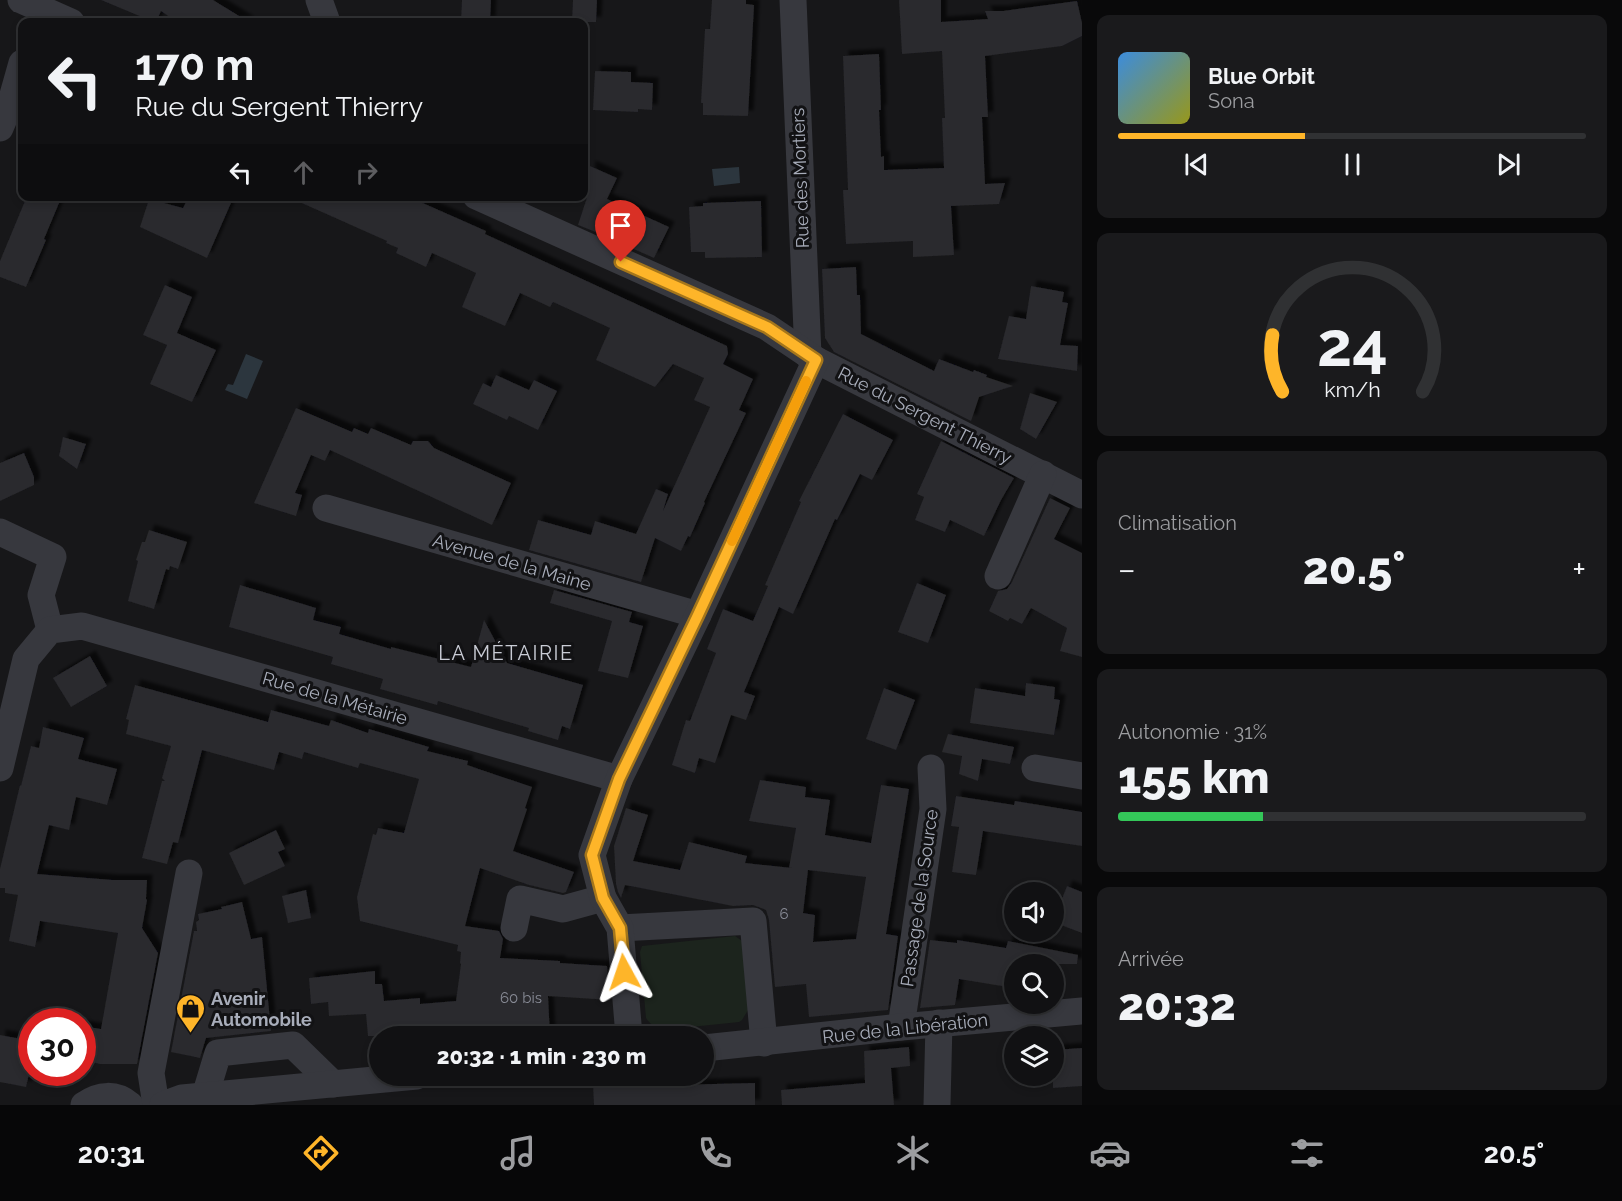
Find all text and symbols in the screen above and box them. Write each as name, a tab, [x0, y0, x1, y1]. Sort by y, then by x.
text: 170 m	[135, 41, 254, 90]
icon: left	[36, 42, 114, 120]
text: Blue Orbit	[1208, 63, 1315, 89]
text: Sona	[1208, 89, 1255, 113]
text: Rue du Sergent Thierry	[135, 91, 423, 122]
street label: Rue des Mortiers	[787, 107, 813, 249]
icon: previous	[1180, 148, 1213, 181]
icon: pause	[1336, 148, 1369, 181]
icon: next	[1492, 148, 1525, 181]
icon: left	[224, 156, 257, 189]
icon: ahead	[287, 156, 320, 189]
icon: right	[350, 156, 383, 189]
pin	[595, 200, 646, 262]
icon: arrive	[604, 209, 637, 242]
text: 24	[1317, 307, 1387, 381]
street label: Rue du Sergent Thierry	[835, 362, 1016, 468]
text: km/h	[1324, 377, 1380, 402]
text: Climatisation	[1118, 511, 1237, 535]
street label: Avenue de la Maine	[430, 529, 594, 595]
text: 20.5°	[1303, 542, 1405, 595]
text: −	[1118, 550, 1136, 589]
text: +	[1572, 550, 1586, 589]
district label: LA MÉTAIRIE	[438, 641, 574, 665]
street label: Rue de la Métairie	[260, 667, 410, 729]
text: Autonomie · 31%	[1118, 720, 1267, 744]
text: 155 km	[1118, 751, 1270, 804]
street label: Passage de la Source	[896, 808, 942, 988]
map controls	[1004, 882, 1064, 1086]
button: sound	[1004, 882, 1064, 942]
house number: 6	[779, 905, 789, 923]
position arrow	[592, 940, 656, 1004]
text: Arrivée	[1118, 947, 1184, 971]
button: search	[1004, 954, 1064, 1014]
text: 20:32	[1118, 978, 1236, 1031]
place label: Avenir Automobile	[211, 988, 312, 1030]
house number: 60 bis	[500, 989, 542, 1007]
shop icon: Avenir Automobile	[174, 992, 206, 1034]
speed limit sign: 30	[18, 1008, 96, 1086]
street label: Rue de la Libération	[821, 1009, 989, 1047]
button: layers	[1004, 1026, 1064, 1086]
text: 20:32 · 1 min · 230 m	[437, 1043, 646, 1069]
icon: directions	[300, 1132, 342, 1174]
icon: music	[497, 1132, 539, 1174]
icon: phone	[694, 1132, 736, 1174]
icon: climate	[892, 1132, 934, 1174]
icon: car	[1089, 1132, 1131, 1174]
icon: filters	[1286, 1132, 1328, 1174]
text: 20:31	[78, 1138, 145, 1169]
text: 20.5°	[1484, 1138, 1544, 1169]

